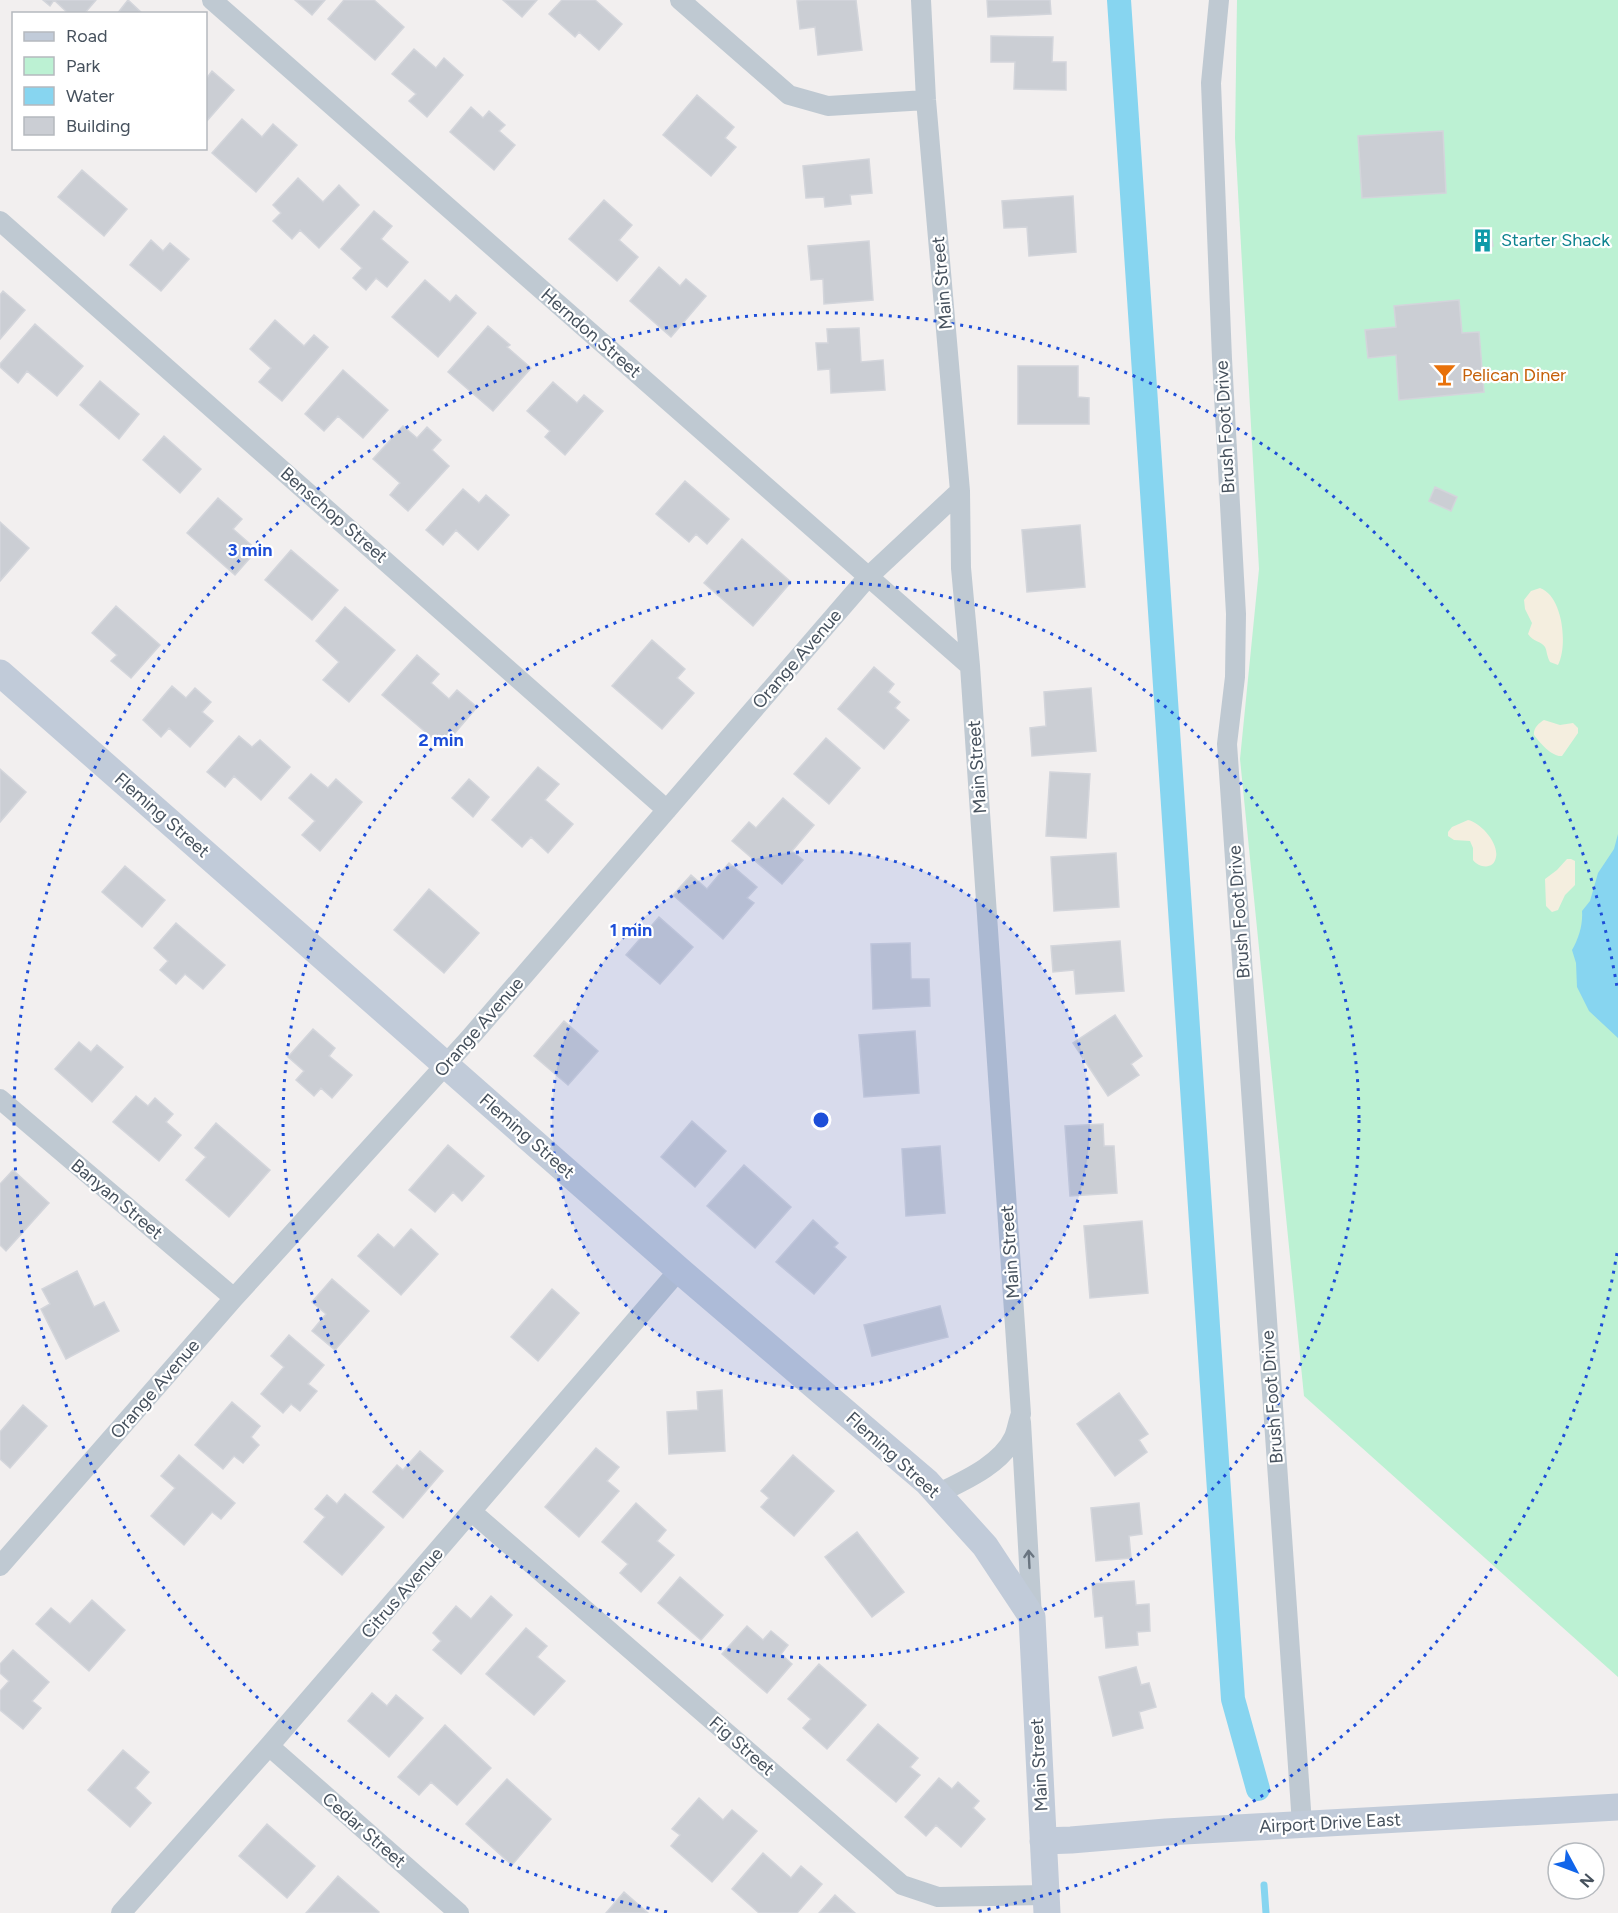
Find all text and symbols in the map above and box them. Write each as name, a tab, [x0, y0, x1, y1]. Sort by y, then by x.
legend	[12, 12, 207, 150]
text: Road	[66, 25, 107, 47]
text: Park	[66, 55, 101, 77]
text: Water	[66, 85, 114, 107]
text: Building	[66, 115, 131, 137]
building icon: Starter Shack	[1470, 227, 1496, 253]
place label: Starter Shack	[1501, 229, 1610, 251]
street label: Main Street	[927, 235, 957, 331]
street label: Herndon Street	[536, 284, 646, 383]
street label: Brush Foot Drive	[1211, 360, 1239, 494]
bar icon: Pelican Diner	[1431, 362, 1457, 388]
place label: Pelican Diner	[1462, 364, 1566, 386]
street label: Benschop Street	[276, 462, 392, 568]
text: 3 min	[228, 539, 272, 561]
street label: Orange Avenue	[748, 604, 846, 713]
street label: Main Street	[963, 719, 991, 814]
text: 2 min	[418, 729, 464, 751]
street label: Fleming Street	[110, 768, 214, 862]
street label: Brush Foot Drive	[1223, 845, 1255, 979]
text: 1 min	[610, 919, 652, 941]
street label: Orange Avenue	[430, 972, 528, 1081]
street label: Fleming Street	[475, 1089, 579, 1183]
centre of rings	[811, 1110, 831, 1130]
street label: Banyan Street	[66, 1154, 168, 1244]
street label: Main Street	[996, 1204, 1024, 1299]
street label: Brush Foot Drive	[1256, 1330, 1288, 1464]
street label: Orange Avenue	[106, 1334, 204, 1443]
street label: Fleming Street	[842, 1407, 945, 1503]
street label: Citrus Avenue	[356, 1543, 448, 1643]
one-way arrow	[1023, 1549, 1034, 1569]
street label: Fig Street	[705, 1712, 779, 1780]
street label: Main Street	[1026, 1718, 1052, 1812]
street label: Cedar Street	[318, 1788, 410, 1872]
street label: Airport Drive East	[1259, 1808, 1402, 1838]
north arrow	[1546, 1841, 1606, 1901]
text: N	[1576, 1870, 1598, 1891]

